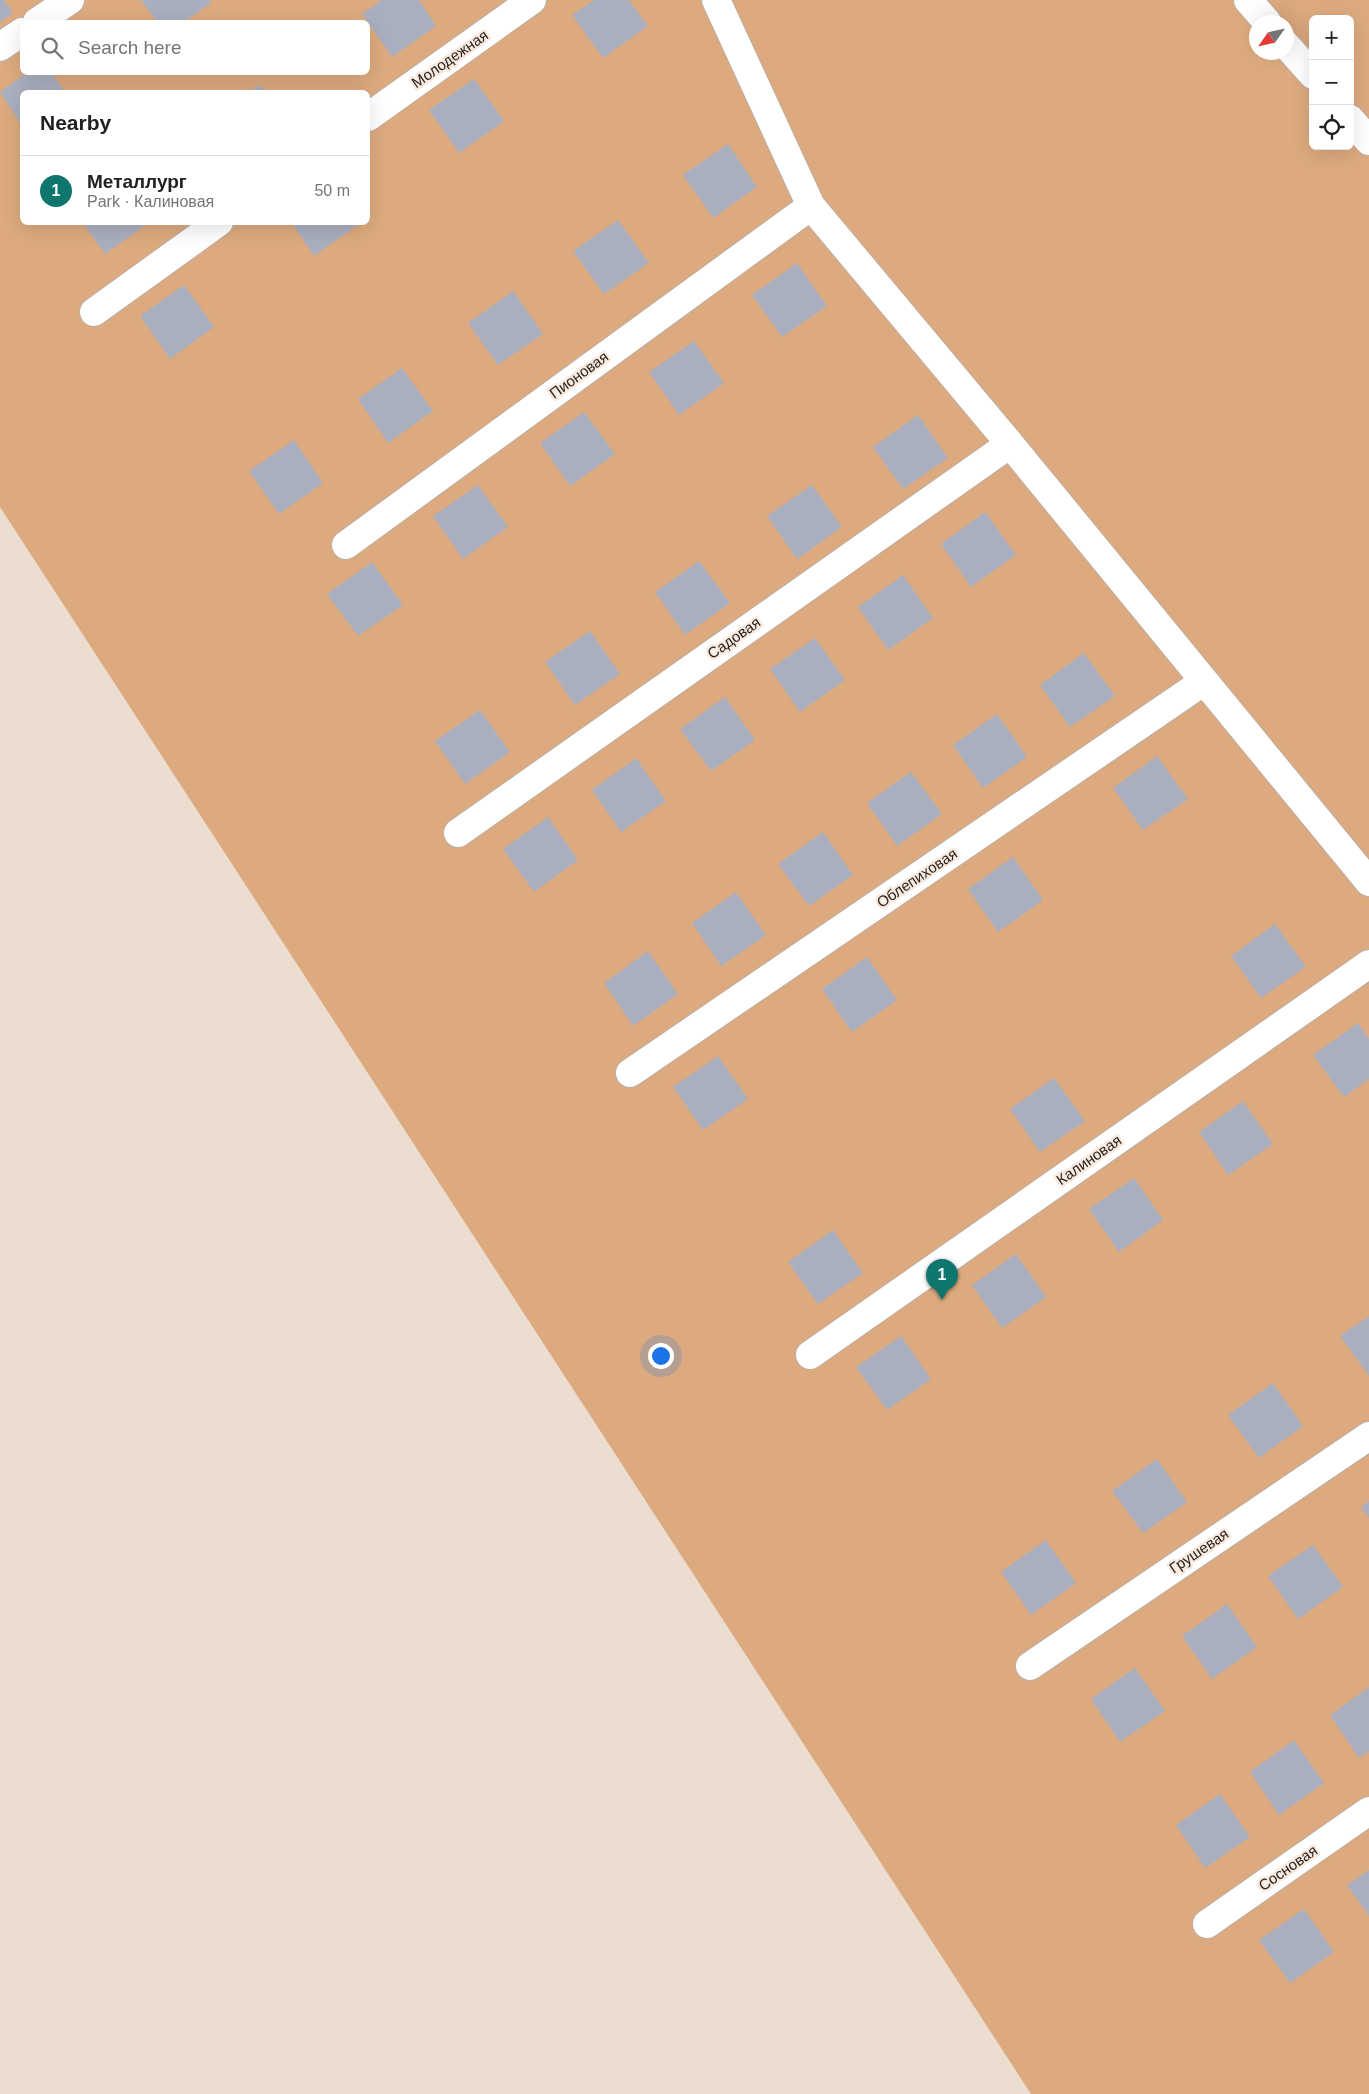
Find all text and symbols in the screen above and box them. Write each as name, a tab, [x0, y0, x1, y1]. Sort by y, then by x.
north arrow	[1249, 15, 1294, 60]
map controls	[1309, 15, 1354, 150]
button: +	[1309, 15, 1354, 60]
search box	[20, 20, 370, 75]
street label: Молодежная	[408, 26, 491, 91]
icon: search	[38, 34, 66, 62]
text: Search here	[78, 37, 182, 58]
button: −	[1309, 60, 1354, 105]
button: locate	[1309, 105, 1354, 150]
text: Nearby	[40, 111, 111, 134]
text: Металлург	[87, 171, 187, 192]
text: 1	[52, 182, 60, 199]
text: 50 m	[314, 182, 350, 199]
text: Park · Калиновая	[87, 193, 214, 210]
street label: Пионовая	[546, 348, 611, 402]
street label: Садовая	[704, 613, 763, 662]
street label: Облепиховая	[873, 845, 960, 911]
street label: Калиновая	[1053, 1131, 1124, 1188]
pin: 1	[926, 1259, 958, 1300]
your location	[648, 1343, 674, 1369]
street label: Грушевая	[1166, 1525, 1231, 1577]
street label: Сосновая	[1255, 1841, 1320, 1894]

